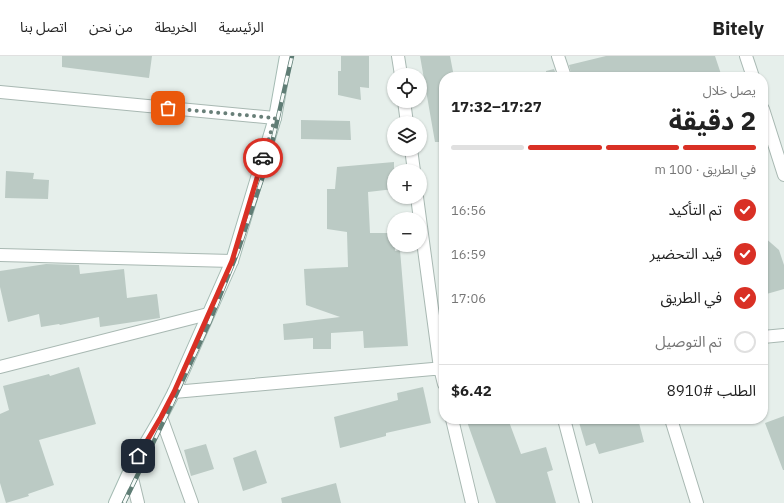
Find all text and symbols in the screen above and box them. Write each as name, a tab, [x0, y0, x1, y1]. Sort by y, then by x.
text: Bitely	[712, 16, 764, 40]
text: اتصل بنا	[20, 18, 67, 36]
text: من نحن	[89, 18, 133, 36]
text: الخريطة	[155, 18, 197, 36]
text: الرئيسية	[219, 18, 264, 36]
map controls	[387, 68, 427, 252]
button: locate	[387, 68, 427, 108]
text: يصل خلال	[703, 82, 756, 99]
pin	[151, 91, 185, 125]
icon: bag	[157, 97, 179, 119]
text: 17:27–17:32	[451, 97, 542, 116]
text: 2 دقيقة	[669, 103, 756, 137]
button: layers	[387, 116, 427, 156]
courier	[243, 138, 283, 178]
icon: car	[252, 147, 274, 169]
text: في الطريق · 100 m	[654, 161, 756, 178]
button: +	[387, 164, 427, 204]
icon: check	[734, 199, 756, 221]
text: تم التأكيد	[668, 200, 722, 219]
text: 16:56	[451, 202, 486, 219]
button: −	[387, 212, 427, 252]
icon: check	[734, 243, 756, 265]
text: قيد التحضير	[650, 244, 722, 263]
text: 16:59	[451, 246, 486, 263]
icon: check	[734, 287, 756, 309]
text: في الطريق	[660, 288, 722, 307]
text: 17:06	[451, 290, 486, 307]
text: تم التوصيل	[655, 332, 722, 351]
text: $6.42	[451, 381, 492, 400]
text: الطلب #8910	[667, 381, 756, 400]
pin	[121, 439, 155, 473]
icon: home	[127, 445, 149, 467]

